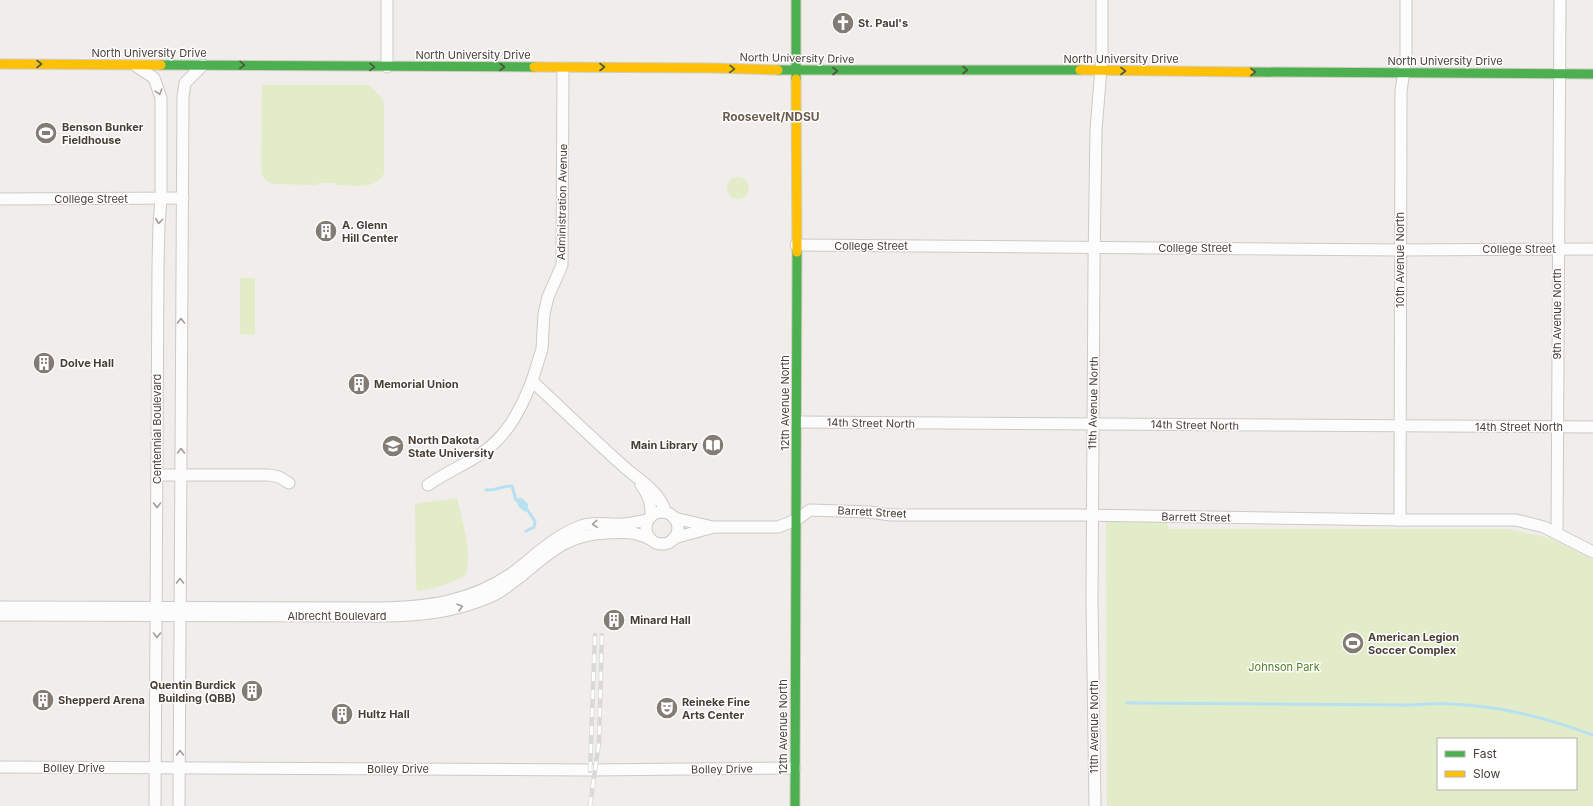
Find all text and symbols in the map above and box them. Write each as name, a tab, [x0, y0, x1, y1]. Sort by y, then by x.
church icon: St. Paul's	[830, 10, 856, 36]
place label: St. Paul's	[858, 16, 908, 30]
street label: North University Drive	[91, 46, 207, 60]
street label: North University Drive	[415, 48, 531, 62]
street label: North University Drive	[739, 50, 855, 66]
street label: North University Drive	[1063, 52, 1179, 66]
street label: North University Drive	[1387, 54, 1503, 68]
one-way arrow	[36, 60, 42, 68]
one-way arrow	[239, 61, 245, 69]
one-way arrow	[369, 63, 375, 71]
one-way arrow	[499, 63, 505, 71]
one-way arrow	[599, 63, 605, 71]
one-way arrow	[729, 65, 735, 73]
one-way arrow	[962, 66, 968, 74]
one-way arrow	[832, 67, 838, 75]
one-way arrow	[1120, 67, 1126, 75]
one-way arrow	[1250, 68, 1256, 76]
one-way arrow	[154, 88, 163, 95]
district label: Roosevelt/NDSU	[722, 109, 820, 124]
sports icon: Benson Bunker Fieldhouse	[33, 120, 59, 146]
place label: Benson Bunker Fieldhouse	[62, 120, 144, 147]
street label: Administration Avenue	[554, 144, 570, 260]
street label: College Street	[54, 192, 128, 206]
street label: 10th Avenue North	[1393, 212, 1407, 308]
one-way arrow	[155, 218, 164, 224]
building icon: A. Glenn Hill Center	[313, 218, 339, 244]
place label: A. Glenn Hill Center	[342, 218, 399, 245]
street label: College Street	[834, 239, 908, 253]
street label: College Street	[1158, 241, 1232, 255]
street label: College Street	[1482, 242, 1556, 256]
street label: 9th Avenue North	[1550, 268, 1564, 360]
one-way arrow	[177, 318, 185, 324]
building icon: Dolve Hall	[31, 350, 57, 376]
street label: 12th Avenue North	[778, 355, 792, 451]
place label: Dolve Hall	[60, 356, 114, 370]
street label: 11th Avenue North	[1085, 356, 1101, 450]
building icon: Memorial Union	[346, 371, 372, 397]
street label: Centennial Boulevard	[150, 374, 164, 484]
place label: Memorial Union	[374, 377, 459, 391]
street label: 14th Street North	[827, 415, 915, 431]
street label: 14th Street North	[1151, 417, 1239, 433]
street label: 14th Street North	[1475, 420, 1563, 434]
library icon: Main Library	[700, 432, 726, 458]
school or university icon: North Dakota State University	[380, 433, 406, 459]
place label: North Dakota State University	[408, 433, 494, 460]
place label: Main Library	[631, 438, 698, 452]
one-way arrow	[177, 448, 185, 454]
one-way arrow	[153, 502, 161, 508]
street label: Barrett Street	[837, 503, 907, 521]
street label: Barrett Street	[1161, 509, 1231, 525]
one-way arrow	[592, 519, 599, 528]
one-way arrow	[176, 578, 184, 584]
one-way arrow	[456, 603, 463, 612]
building icon: Minard Hall	[601, 607, 627, 633]
street label: Albrecht Boulevard	[288, 609, 387, 623]
place label: Minard Hall	[630, 613, 691, 627]
sports icon: American Legion Soccer Complex	[1340, 630, 1366, 656]
place label: American Legion Soccer Complex	[1368, 630, 1459, 657]
one-way arrow	[152, 632, 161, 638]
park label: Johnson Park	[1248, 660, 1320, 674]
place label: Quentin Burdick Building (QBB)	[150, 678, 237, 705]
building icon: Quentin Burdick Building (QBB)	[239, 678, 265, 704]
street label: 12th Avenue North	[776, 679, 790, 775]
street label: 11th Avenue North	[1087, 680, 1101, 774]
building icon: Shepperd Arena	[30, 687, 56, 713]
place label: Shepperd Arena	[58, 693, 145, 707]
theatre icon: Reineke Fine Arts Center	[654, 695, 680, 721]
place label: Reineke Fine Arts Center	[682, 695, 751, 722]
building icon: Hultz Hall	[329, 701, 355, 727]
place label: Hultz Hall	[358, 707, 410, 721]
legend	[1437, 738, 1577, 790]
text: Fast	[1473, 746, 1497, 761]
one-way arrow	[176, 750, 184, 756]
street label: Bolley Drive	[43, 761, 105, 775]
street label: Bolley Drive	[691, 761, 753, 777]
street label: Bolley Drive	[367, 762, 429, 776]
text: Slow	[1473, 766, 1501, 781]

